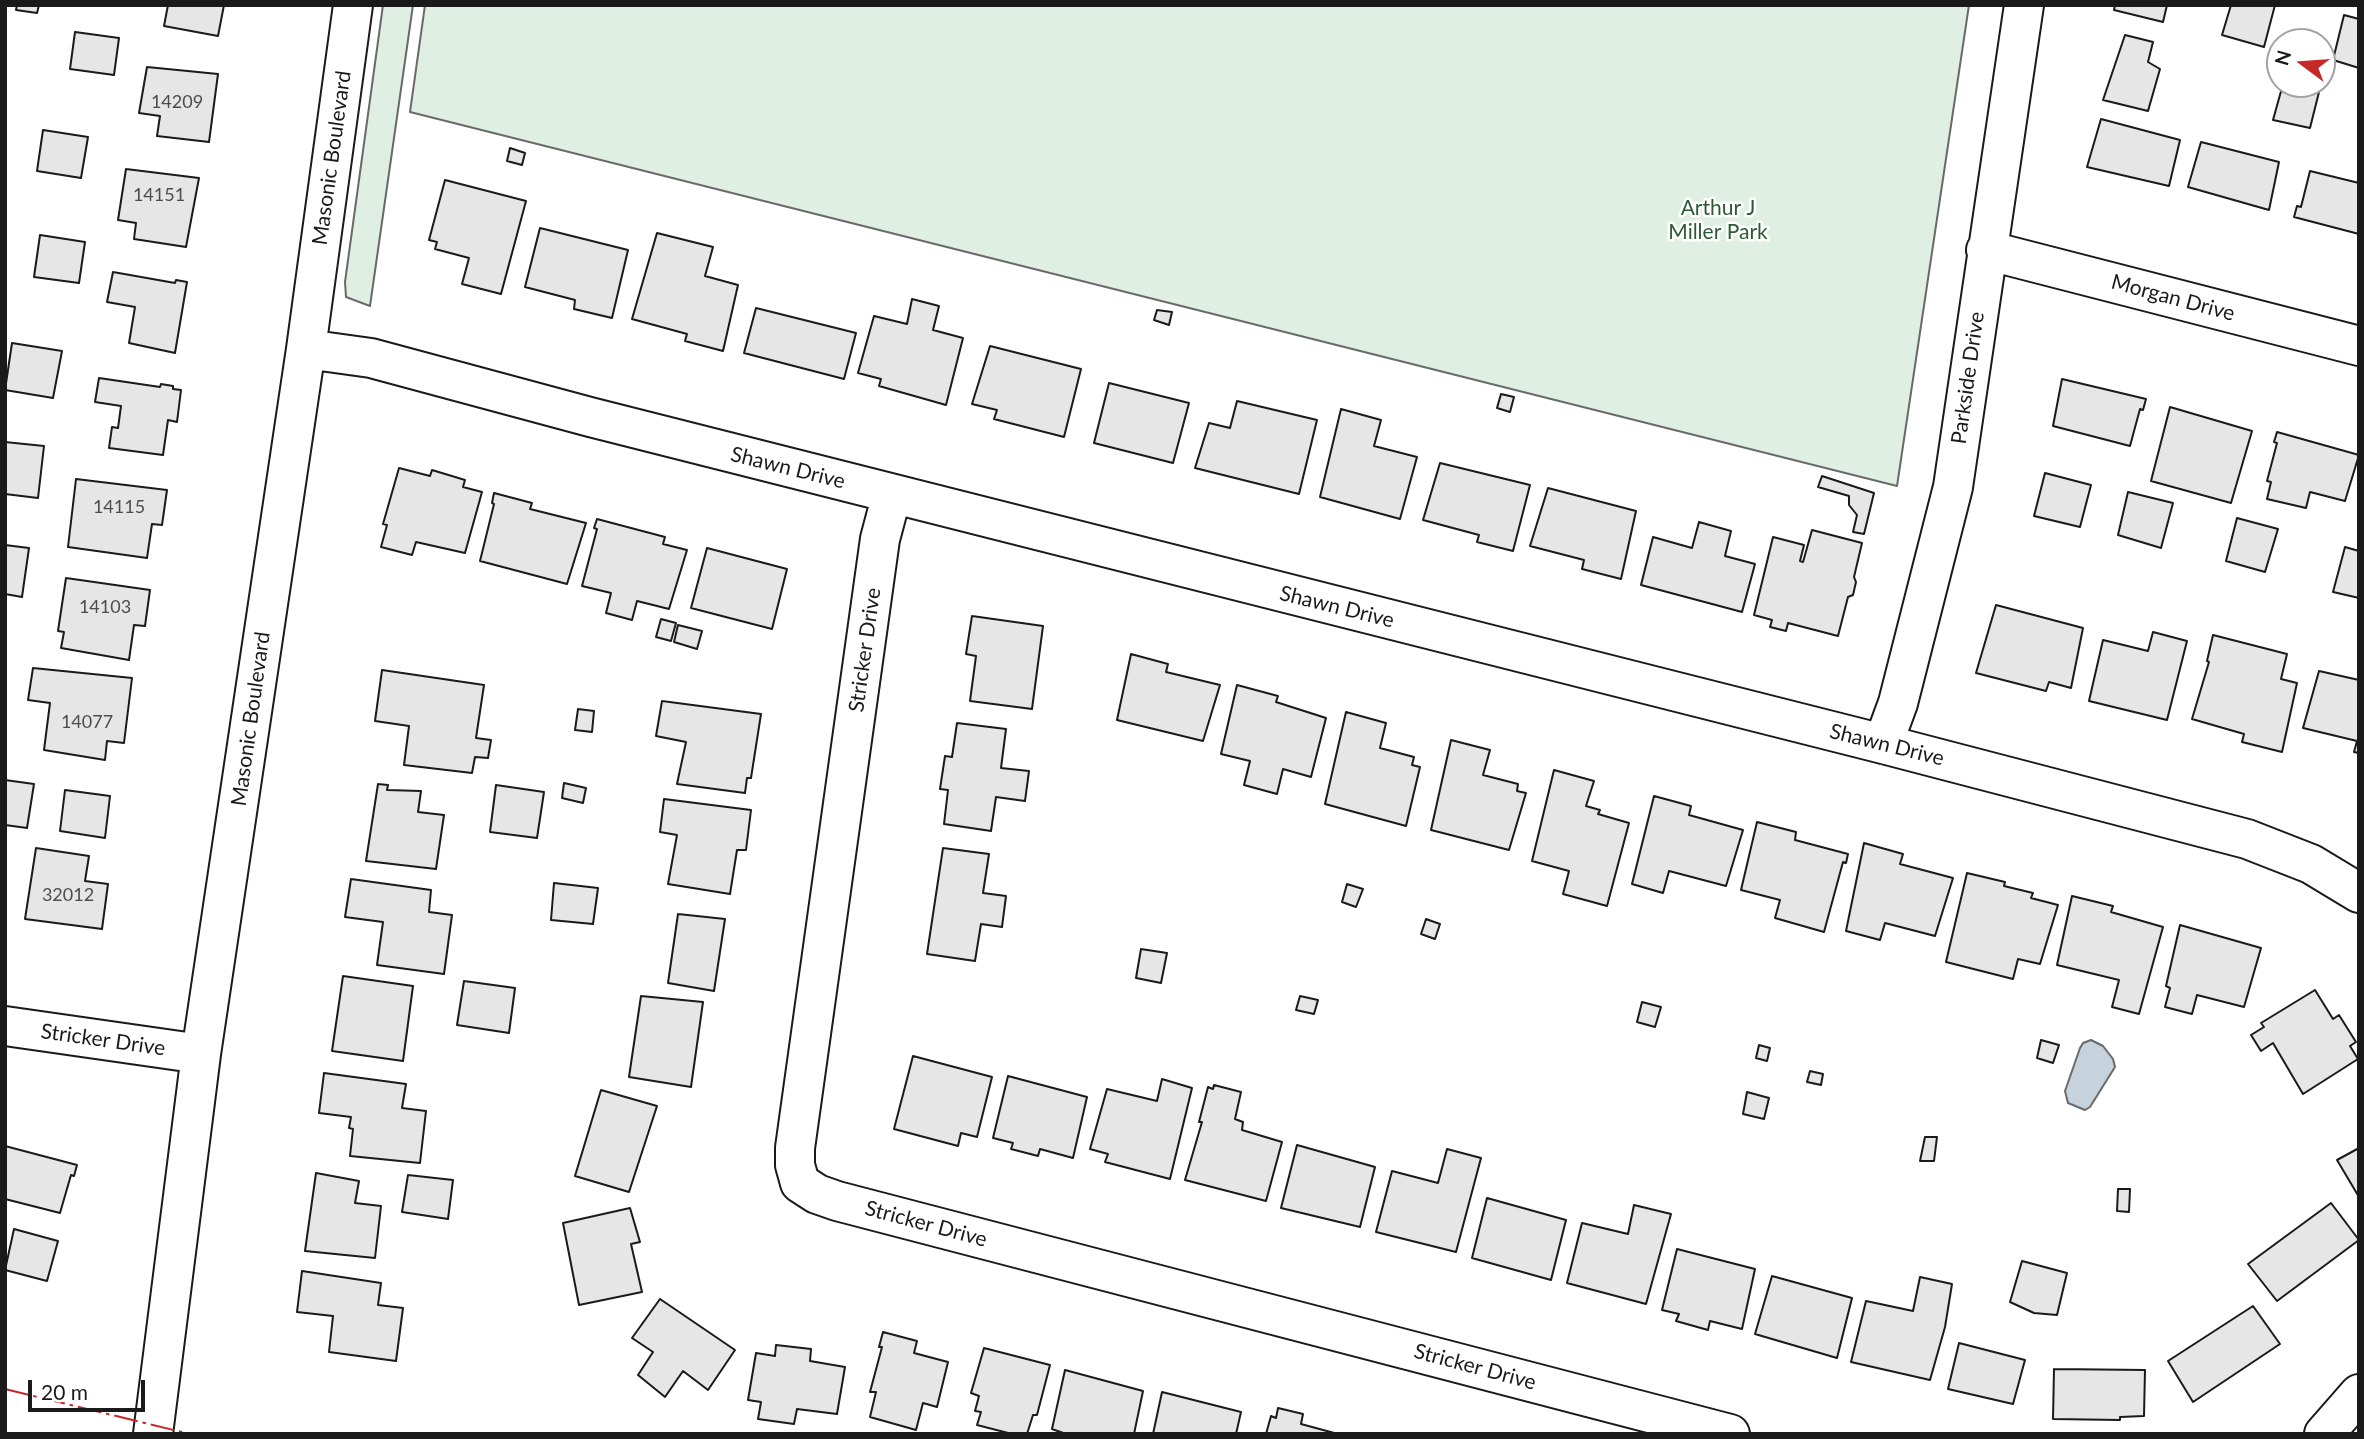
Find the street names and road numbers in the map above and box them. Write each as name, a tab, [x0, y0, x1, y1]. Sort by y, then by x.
street label: Masonic Boulevard	[307, 69, 357, 247]
street label: Morgan Drive	[2108, 269, 2238, 327]
street label: Parkside Drive	[1946, 310, 1990, 446]
street label: Shawn Drive	[728, 442, 848, 494]
street label: Shawn Drive	[1277, 581, 1397, 633]
street label: Stricker Drive	[844, 586, 886, 714]
street label: Masonic Boulevard	[226, 630, 276, 808]
street label: Shawn Drive	[1827, 719, 1947, 771]
street label: Stricker Drive	[39, 1019, 167, 1061]
street label: Stricker Drive	[862, 1196, 990, 1252]
street label: Stricker Drive	[1411, 1339, 1539, 1395]

